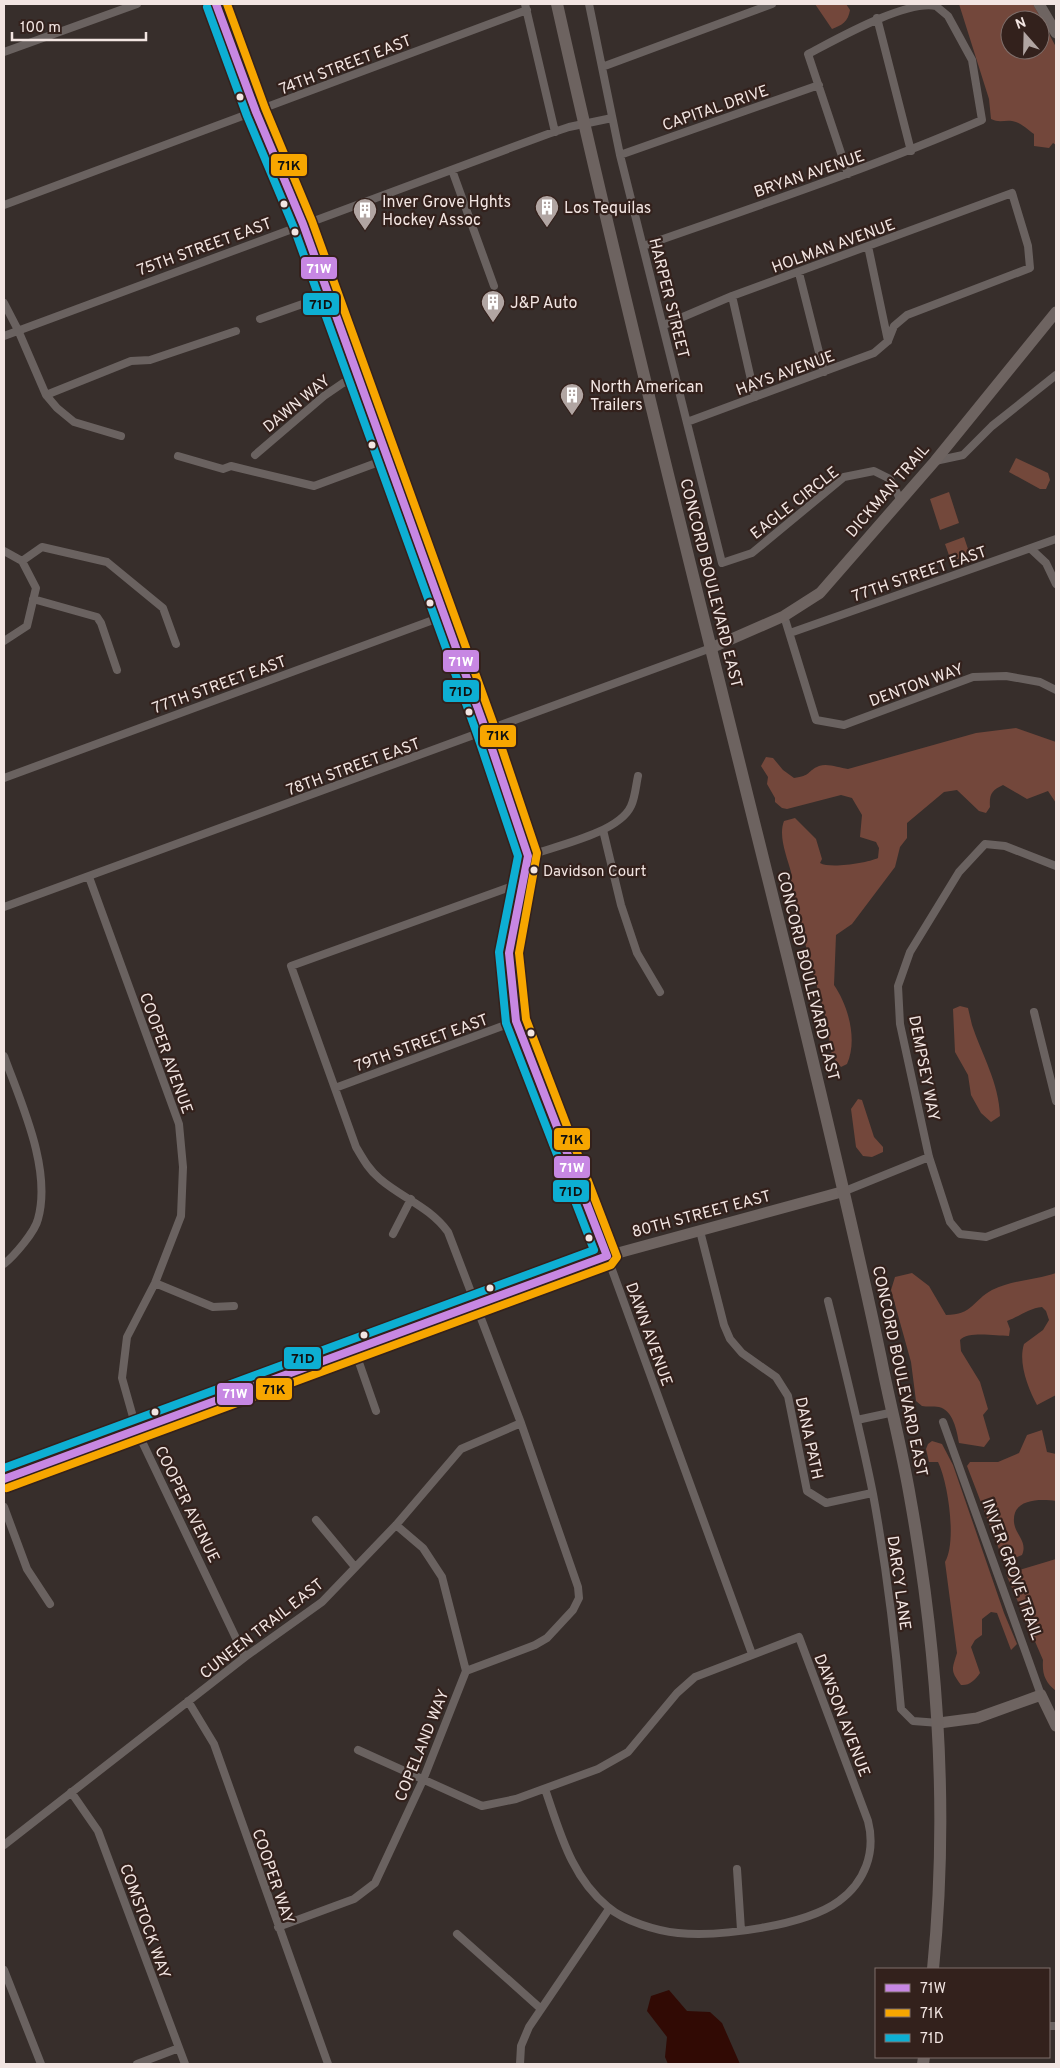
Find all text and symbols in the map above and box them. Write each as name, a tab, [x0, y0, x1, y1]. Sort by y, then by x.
scale bar	[12, 10, 146, 42]
north arrow	[1000, 10, 1050, 60]
text: N	[1013, 14, 1029, 34]
text: 100 m	[20, 19, 61, 38]
street label: 74TH STREET EAST	[277, 31, 415, 100]
street label: CAPITAL DRIVE	[660, 81, 771, 136]
unlabelled marker	[235, 92, 245, 102]
street label: BRYAN AVENUE	[752, 147, 868, 203]
line badge: 71K	[270, 153, 308, 177]
text: 71K	[277, 158, 301, 175]
place label: Inver Grove Hghts Hockey Assoc	[382, 193, 511, 231]
building icon: Los Tequilas	[534, 194, 560, 228]
building icon: Inver Grove Hghts Hockey Assoc	[352, 197, 378, 231]
unlabelled marker	[279, 199, 289, 209]
place label: Los Tequilas	[564, 199, 651, 219]
street label: 75TH STREET EAST	[135, 214, 275, 282]
street label: HOLMAN AVENUE	[769, 215, 898, 279]
unlabelled marker	[290, 227, 300, 237]
street label: HARPER STREET	[643, 236, 693, 361]
line badge: 71W	[300, 256, 338, 280]
text: 71W	[306, 261, 332, 278]
building icon: J&P Auto	[480, 289, 506, 323]
line badge: 71D	[302, 292, 340, 316]
place label: J&P Auto	[510, 294, 577, 314]
text: 71D	[309, 297, 333, 314]
street label: HAYS AVENUE	[733, 347, 838, 401]
street label: DAWN WAY	[260, 371, 335, 438]
place label: North American Trailers	[590, 378, 704, 416]
building icon: North American Trailers	[559, 382, 585, 416]
unlabelled marker	[367, 440, 377, 450]
street label: DICKMAN TRAIL	[843, 441, 935, 542]
street label: EAGLE CIRCLE	[747, 463, 844, 544]
street label: CONCORD BOULEVARD EAST	[674, 477, 746, 690]
street label: 77TH STREET EAST	[849, 542, 990, 607]
unlabelled marker	[425, 598, 435, 608]
line badge: 71W	[442, 649, 480, 673]
street label: 77TH STREET EAST	[150, 652, 290, 719]
text: 71W	[448, 654, 474, 671]
street label: DENTON WAY	[867, 660, 967, 712]
line badge: 71D	[442, 679, 480, 703]
text: 71D	[449, 684, 473, 701]
unlabelled marker	[464, 707, 474, 717]
line badge: 71K	[479, 724, 517, 748]
text: 71K	[486, 728, 510, 745]
street label: 78TH STREET EAST	[284, 734, 423, 801]
place label: Davidson Court	[543, 863, 646, 882]
marker: Davidson Court	[529, 865, 539, 875]
street label: CONCORD BOULEVARD EAST	[771, 870, 843, 1083]
street label: COOPER AVENUE	[134, 990, 196, 1117]
street label: 79TH STREET EAST	[352, 1010, 491, 1077]
street label: DEMPSEY WAY	[903, 1014, 943, 1123]
unlabelled marker	[526, 1028, 536, 1038]
line badge: 71K	[553, 1127, 591, 1151]
text: 71K	[560, 1132, 584, 1149]
line badge: 71W	[553, 1155, 591, 1179]
text: 71W	[559, 1160, 585, 1177]
line badge: 71D	[552, 1179, 590, 1203]
text: 71D	[559, 1184, 583, 1201]
street label: 80TH STREET EAST	[630, 1187, 773, 1243]
unlabelled marker	[584, 1233, 594, 1243]
street label: CONCORD BOULEVARD EAST	[867, 1264, 931, 1479]
street label: DAWN AVENUE	[620, 1280, 676, 1389]
unlabelled marker	[485, 1283, 495, 1293]
unlabelled marker	[359, 1330, 369, 1340]
line badge: 71D	[283, 1346, 322, 1370]
text: 71D	[291, 1351, 315, 1368]
line badge: 71K	[255, 1377, 293, 1401]
line badge: 71W	[216, 1382, 254, 1406]
text: 71K	[262, 1382, 286, 1399]
text: 71W	[222, 1386, 248, 1403]
street label: DANA PATH	[790, 1395, 827, 1481]
unlabelled marker	[150, 1407, 160, 1417]
street label: COOPER AVENUE	[149, 1443, 223, 1567]
street label: INVER GROVE TRAIL	[976, 1496, 1046, 1643]
street label: DARCY LANE	[881, 1535, 915, 1632]
street label: CUNEEN TRAIL EAST	[196, 1575, 328, 1684]
street label: DAWSON AVENUE	[808, 1651, 874, 1780]
street label: COPELAND WAY	[391, 1687, 454, 1805]
street label: COOPER WAY	[246, 1826, 298, 1927]
street label: COMSTOCK WAY	[114, 1862, 174, 1982]
legend	[875, 1968, 1050, 2058]
text: 71W	[920, 1980, 946, 1999]
text: 71K	[920, 2005, 944, 2024]
text: 71D	[920, 2030, 944, 2049]

